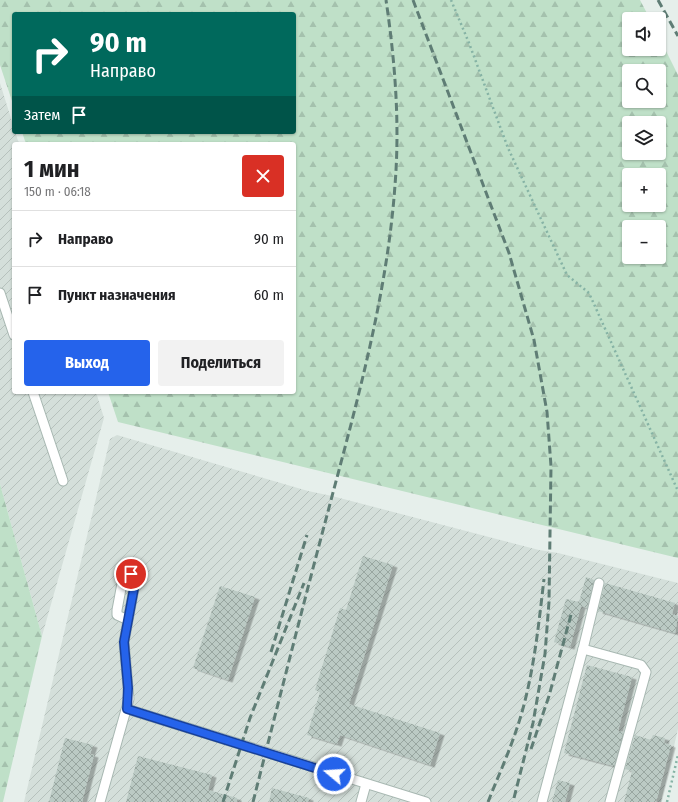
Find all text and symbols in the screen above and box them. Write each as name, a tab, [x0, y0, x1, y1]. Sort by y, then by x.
map controls	[622, 12, 666, 264]
button: sound	[622, 12, 666, 56]
text: 90 m	[90, 26, 147, 59]
icon: right	[24, 28, 76, 80]
text: Направо	[90, 60, 156, 82]
button: search	[622, 64, 666, 108]
icon: arrive	[68, 104, 90, 126]
text: Затем	[24, 106, 60, 124]
button: layers	[622, 116, 666, 160]
text: 1 мин	[24, 155, 79, 183]
button: close	[242, 155, 284, 197]
button: +	[622, 168, 666, 212]
text: 150 m · 06:18	[24, 184, 91, 199]
button: −	[622, 220, 666, 264]
icon: right	[24, 228, 46, 250]
text: Направо	[58, 230, 113, 248]
text: 90 m	[254, 230, 284, 248]
icon: arrive	[24, 284, 46, 306]
text: Пункт назначения	[58, 286, 176, 304]
text: 60 m	[254, 286, 284, 304]
button: Выход	[24, 340, 150, 386]
button: Поделиться	[158, 340, 284, 386]
pin	[114, 557, 148, 591]
icon: arrive	[120, 563, 142, 585]
position arrow	[313, 753, 355, 795]

